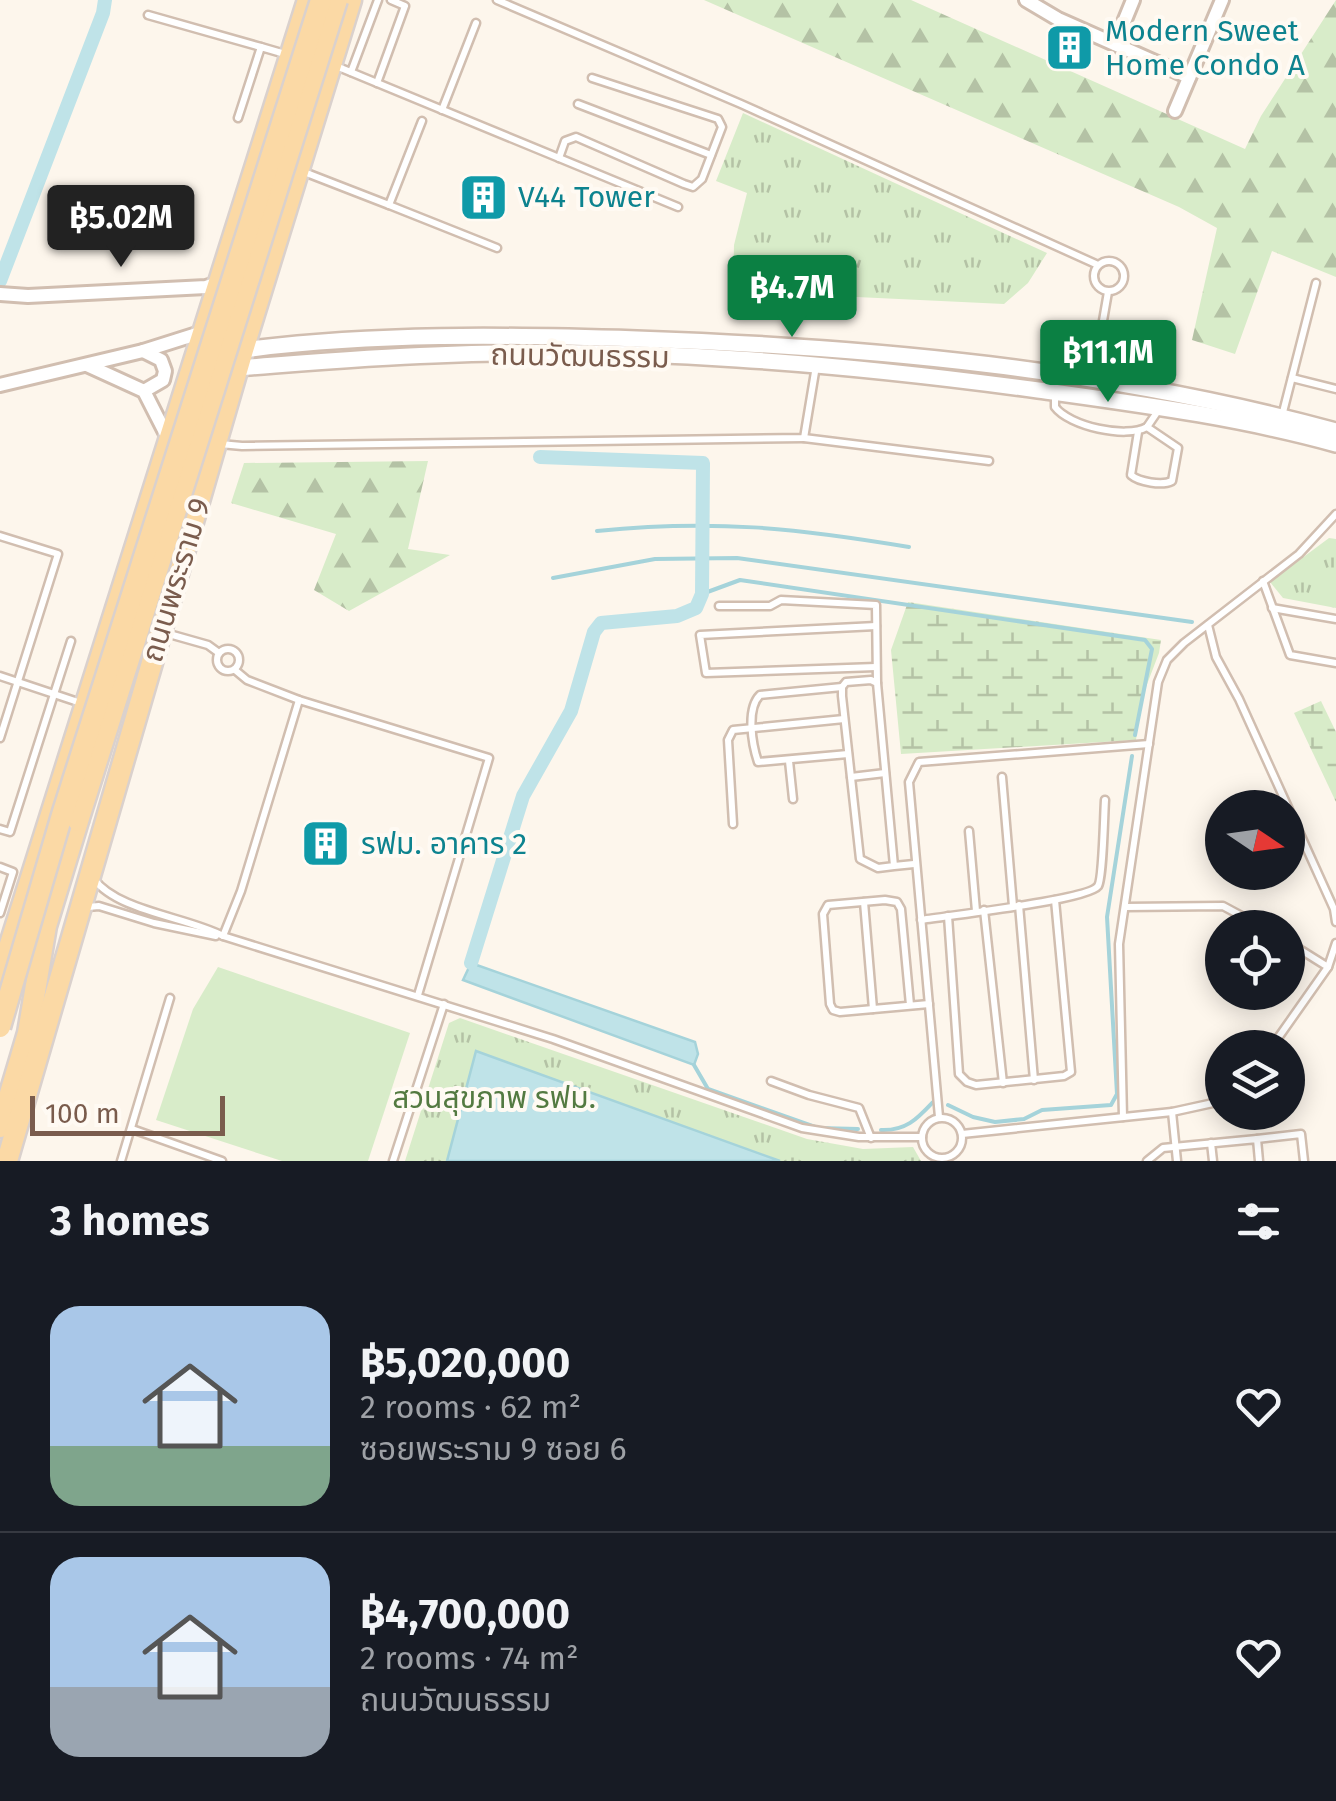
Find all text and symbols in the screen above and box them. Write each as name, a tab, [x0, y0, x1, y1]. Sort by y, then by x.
place label: Modern Sweet Home Condo A	[1105, 13, 1306, 83]
building icon: Modern Sweet Home Condo A	[1044, 22, 1096, 74]
building icon: V44 Tower	[457, 171, 509, 223]
place label: V44 Tower	[518, 179, 655, 215]
pin: ฿5.02M	[40, 185, 202, 270]
text: ฿5.02M	[69, 198, 173, 236]
pin: ฿4.7M	[722, 255, 862, 340]
text: ฿4.7M	[750, 268, 834, 306]
pin: ฿11.1M	[1027, 320, 1189, 405]
text: ฿11.1M	[1062, 333, 1154, 371]
street label: ถนนวัฒนธรรม	[490, 336, 670, 376]
street label: ถนนพระราม 9	[134, 494, 218, 666]
north arrow	[1205, 790, 1305, 890]
map controls	[1205, 790, 1305, 1130]
building icon: รฟม. อาคาร 2	[300, 818, 352, 870]
place label: รฟม. อาคาร 2	[361, 826, 527, 862]
button: locate	[1205, 910, 1305, 1010]
button: layers	[1205, 1030, 1305, 1130]
park label: สวนสุขภาพ รฟม.	[392, 1080, 596, 1116]
scale bar	[30, 1091, 225, 1136]
text: 100 m	[45, 1097, 120, 1130]
icon: filters	[1231, 1194, 1286, 1249]
text: 3 homes	[50, 1196, 210, 1246]
text: ฿5,020,000	[360, 1338, 570, 1388]
icon: home	[130, 1346, 250, 1466]
icon: heart	[1231, 1379, 1286, 1434]
text: 2 rooms · 62 m²	[360, 1388, 581, 1426]
text: ซอยพระราม 9 ซอย 6	[360, 1430, 627, 1468]
text: ฿4,700,000	[360, 1589, 570, 1639]
icon: home	[130, 1597, 250, 1717]
icon: heart	[1231, 1630, 1286, 1685]
text: 2 rooms · 74 m²	[360, 1639, 579, 1677]
text: ถนนวัฒนธรรม	[360, 1681, 551, 1719]

